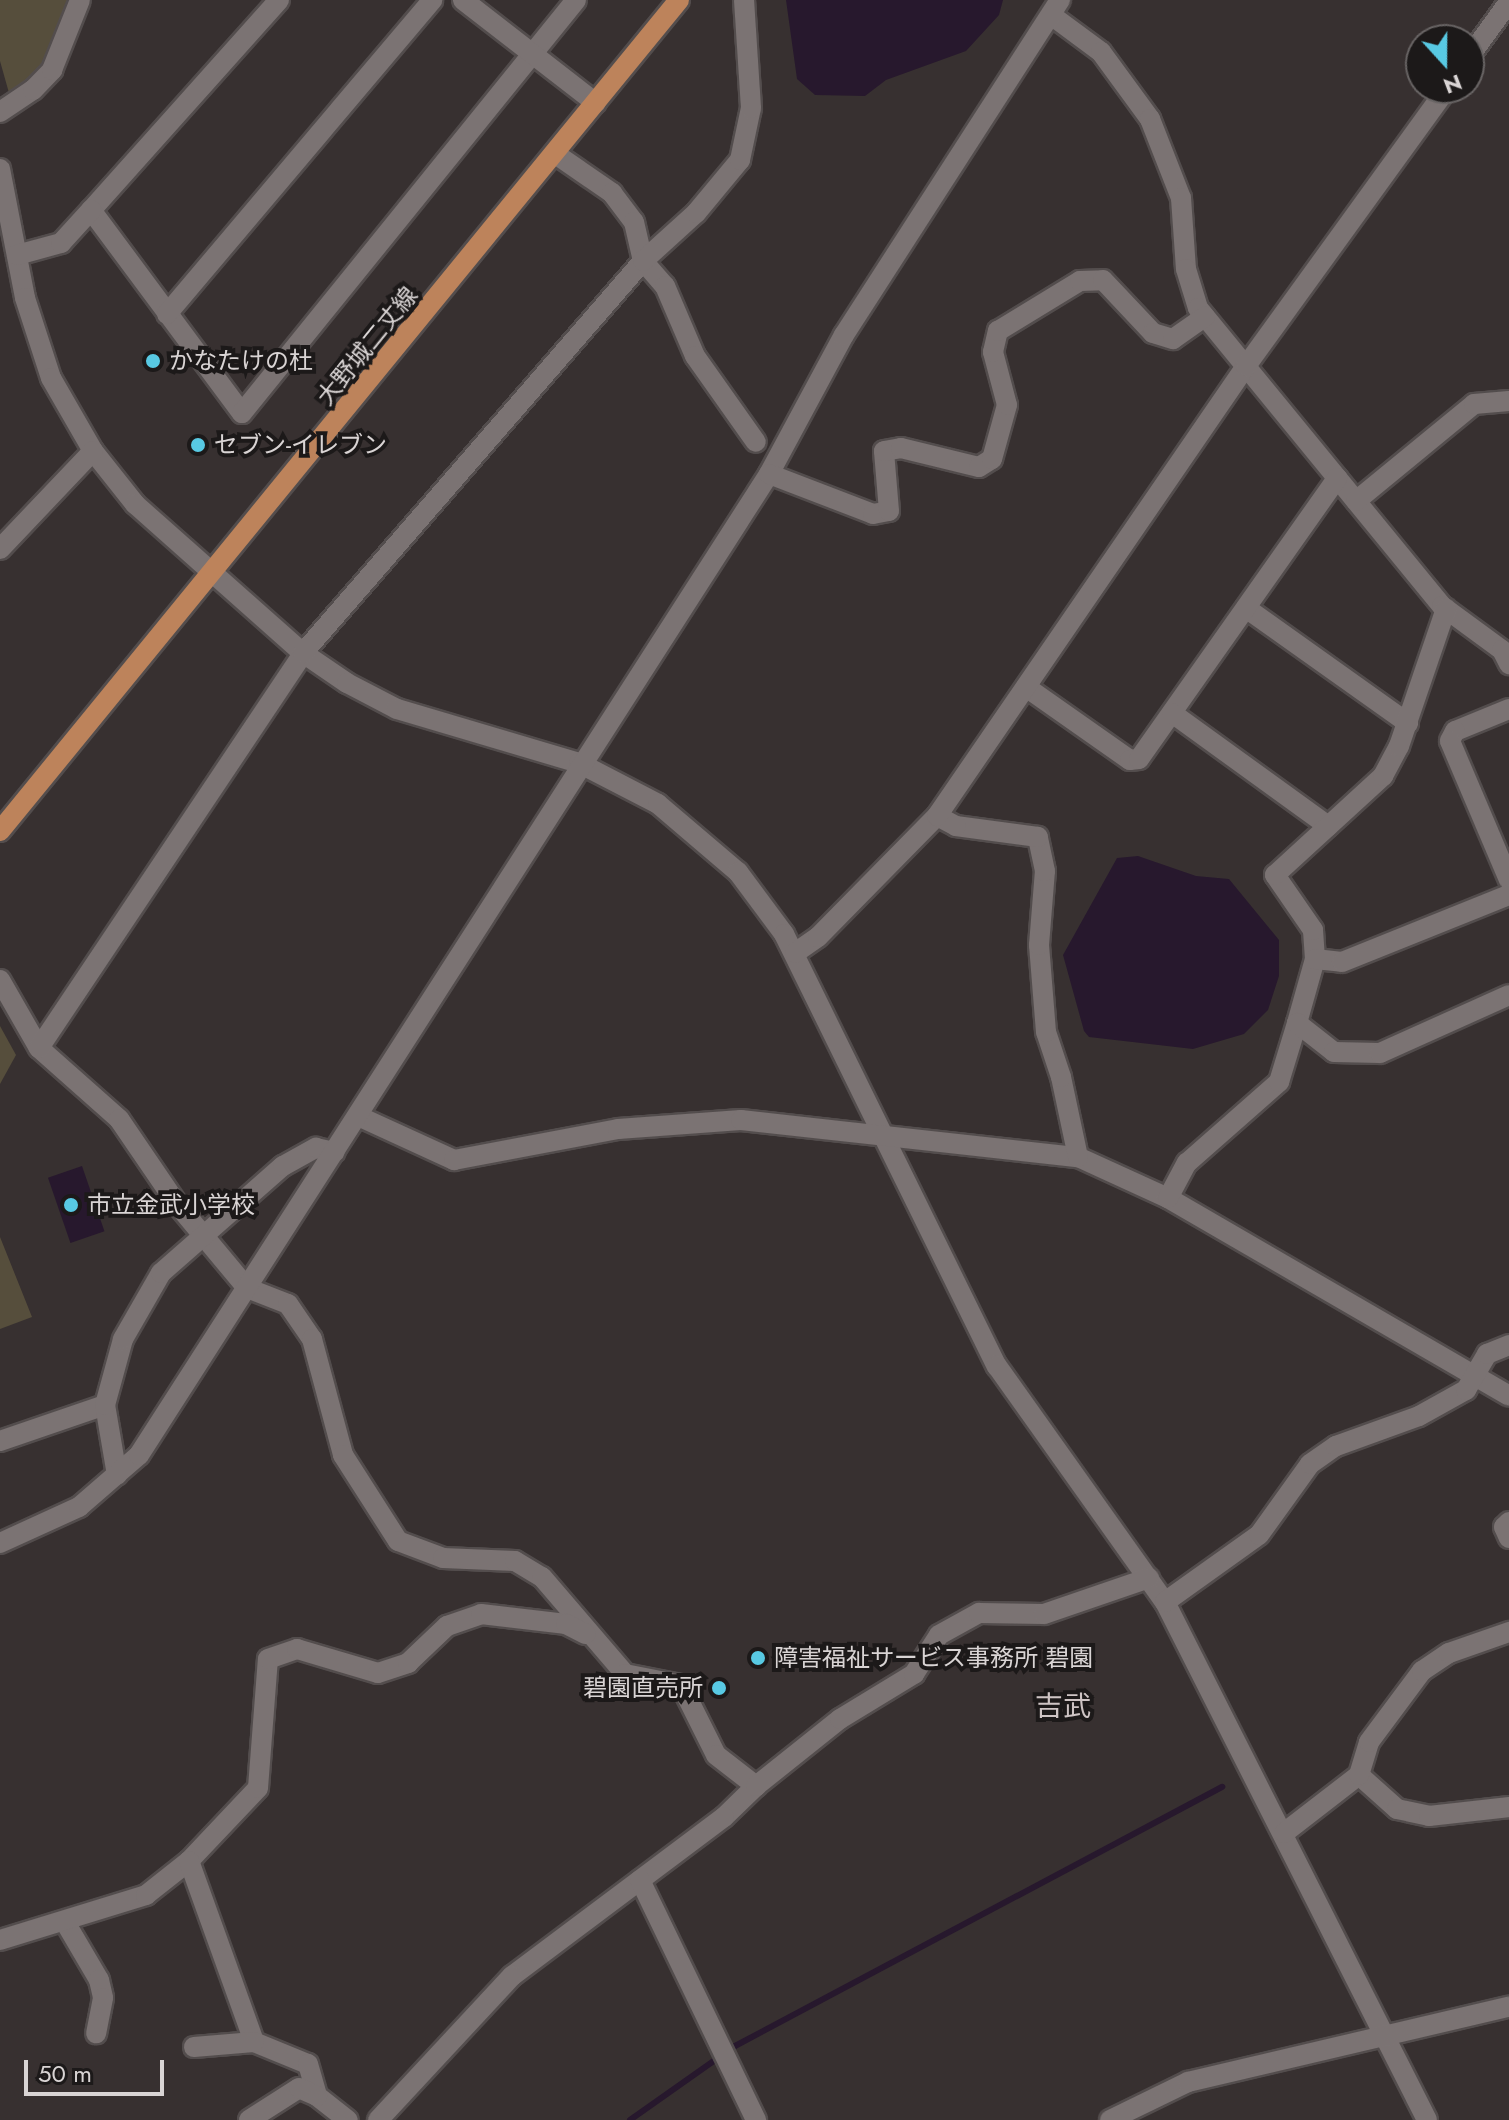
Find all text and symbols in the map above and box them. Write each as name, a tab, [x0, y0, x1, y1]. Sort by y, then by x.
north arrow	[1405, 24, 1485, 104]
text: N	[1439, 66, 1467, 103]
street label: 大野城二丈線	[310, 281, 424, 411]
place label: かなたけの杜	[169, 347, 313, 375]
marker: かなたけの杜	[144, 352, 162, 370]
place label: セブン-イレブン	[214, 431, 387, 459]
marker: セブン-イレブン	[189, 436, 207, 454]
place label: 市立金武小学校	[87, 1191, 255, 1219]
marker: 市立金武小学校	[62, 1196, 80, 1214]
place label: 障害福祉サービス事務所 碧園	[774, 1644, 1093, 1672]
marker: 障害福祉サービス事務所 碧園	[749, 1649, 767, 1667]
place label: 碧園直売所	[583, 1674, 703, 1702]
marker: 碧園直売所	[710, 1679, 728, 1697]
district label: 吉武	[1035, 1690, 1091, 1724]
scale bar	[28, 2044, 168, 2094]
text: 50 m	[38, 2056, 92, 2091]

